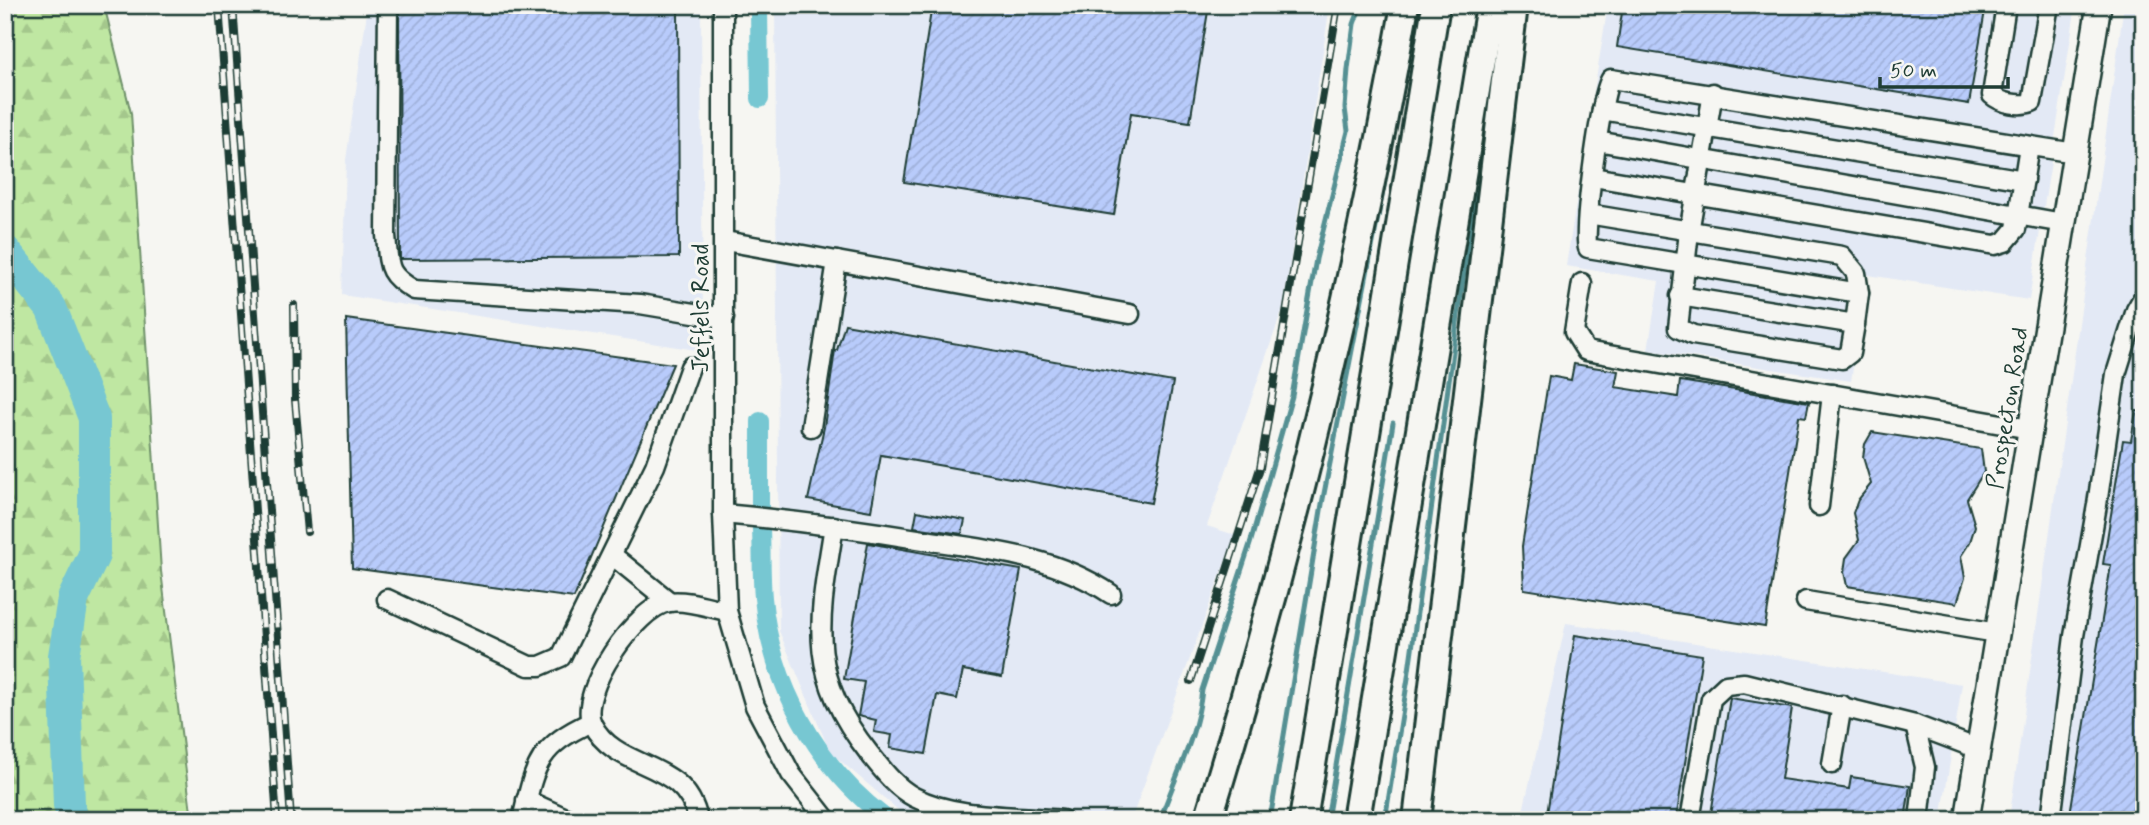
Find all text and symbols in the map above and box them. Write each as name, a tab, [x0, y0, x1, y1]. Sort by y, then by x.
scale bar	[1880, 46, 2007, 90]
text: 50 m	[1890, 57, 1937, 85]
street label: Jeffels Road	[686, 243, 717, 373]
street label: Prospecton Road	[1980, 325, 2037, 492]

